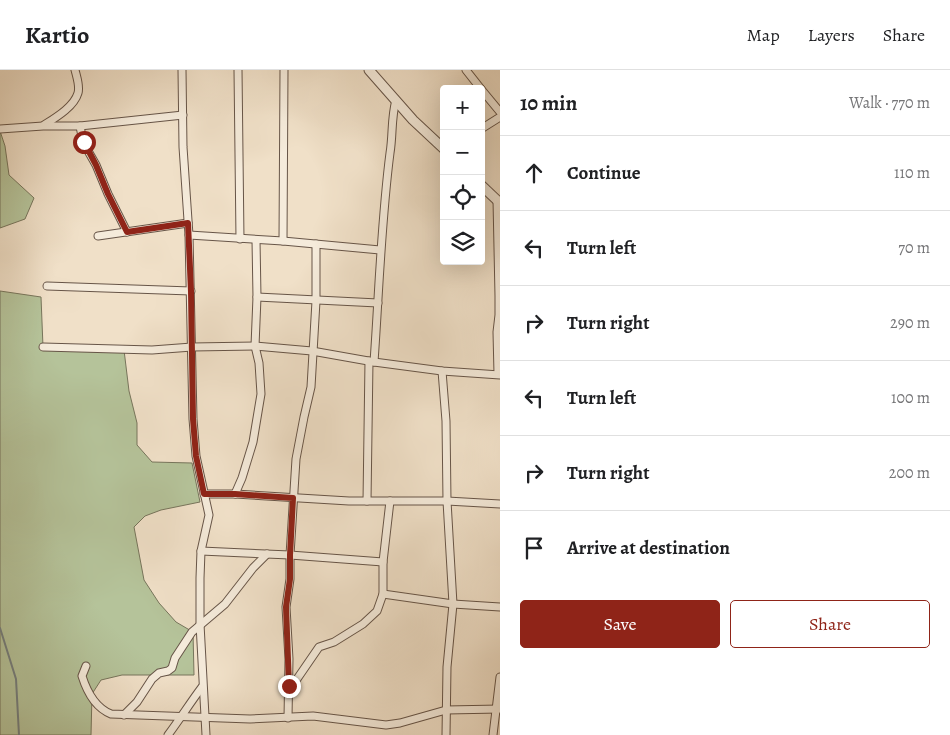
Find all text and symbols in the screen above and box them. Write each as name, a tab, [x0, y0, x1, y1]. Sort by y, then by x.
text: Kartio	[25, 19, 89, 51]
text: Map	[747, 23, 780, 47]
text: Layers	[808, 23, 855, 47]
text: Share	[883, 23, 925, 47]
map controls	[440, 85, 485, 265]
button: +	[440, 85, 485, 130]
text: 10 min	[520, 89, 577, 117]
text: Walk · 770 m	[849, 92, 930, 114]
button: −	[440, 130, 485, 175]
route start	[73, 131, 96, 154]
icon: ahead	[520, 159, 548, 187]
text: Continue	[567, 160, 641, 186]
text: 110 m	[894, 162, 930, 184]
button: locate	[440, 175, 485, 220]
button: layers	[440, 220, 485, 265]
icon: left	[520, 234, 548, 262]
text: Turn left	[567, 235, 636, 261]
text: 70 m	[898, 237, 930, 259]
icon: right	[520, 309, 548, 337]
text: Turn right	[567, 310, 649, 336]
text: 290 m	[890, 312, 930, 334]
icon: left	[520, 384, 548, 412]
text: Turn left	[567, 385, 636, 411]
text: 100 m	[891, 387, 930, 409]
icon: right	[520, 459, 548, 487]
text: Turn right	[567, 460, 649, 486]
text: 200 m	[889, 462, 930, 484]
icon: arrive	[520, 534, 548, 562]
text: Arrive at destination	[567, 535, 730, 561]
button: Save	[520, 600, 720, 648]
button: Share	[730, 600, 930, 648]
route end	[278, 675, 301, 698]

